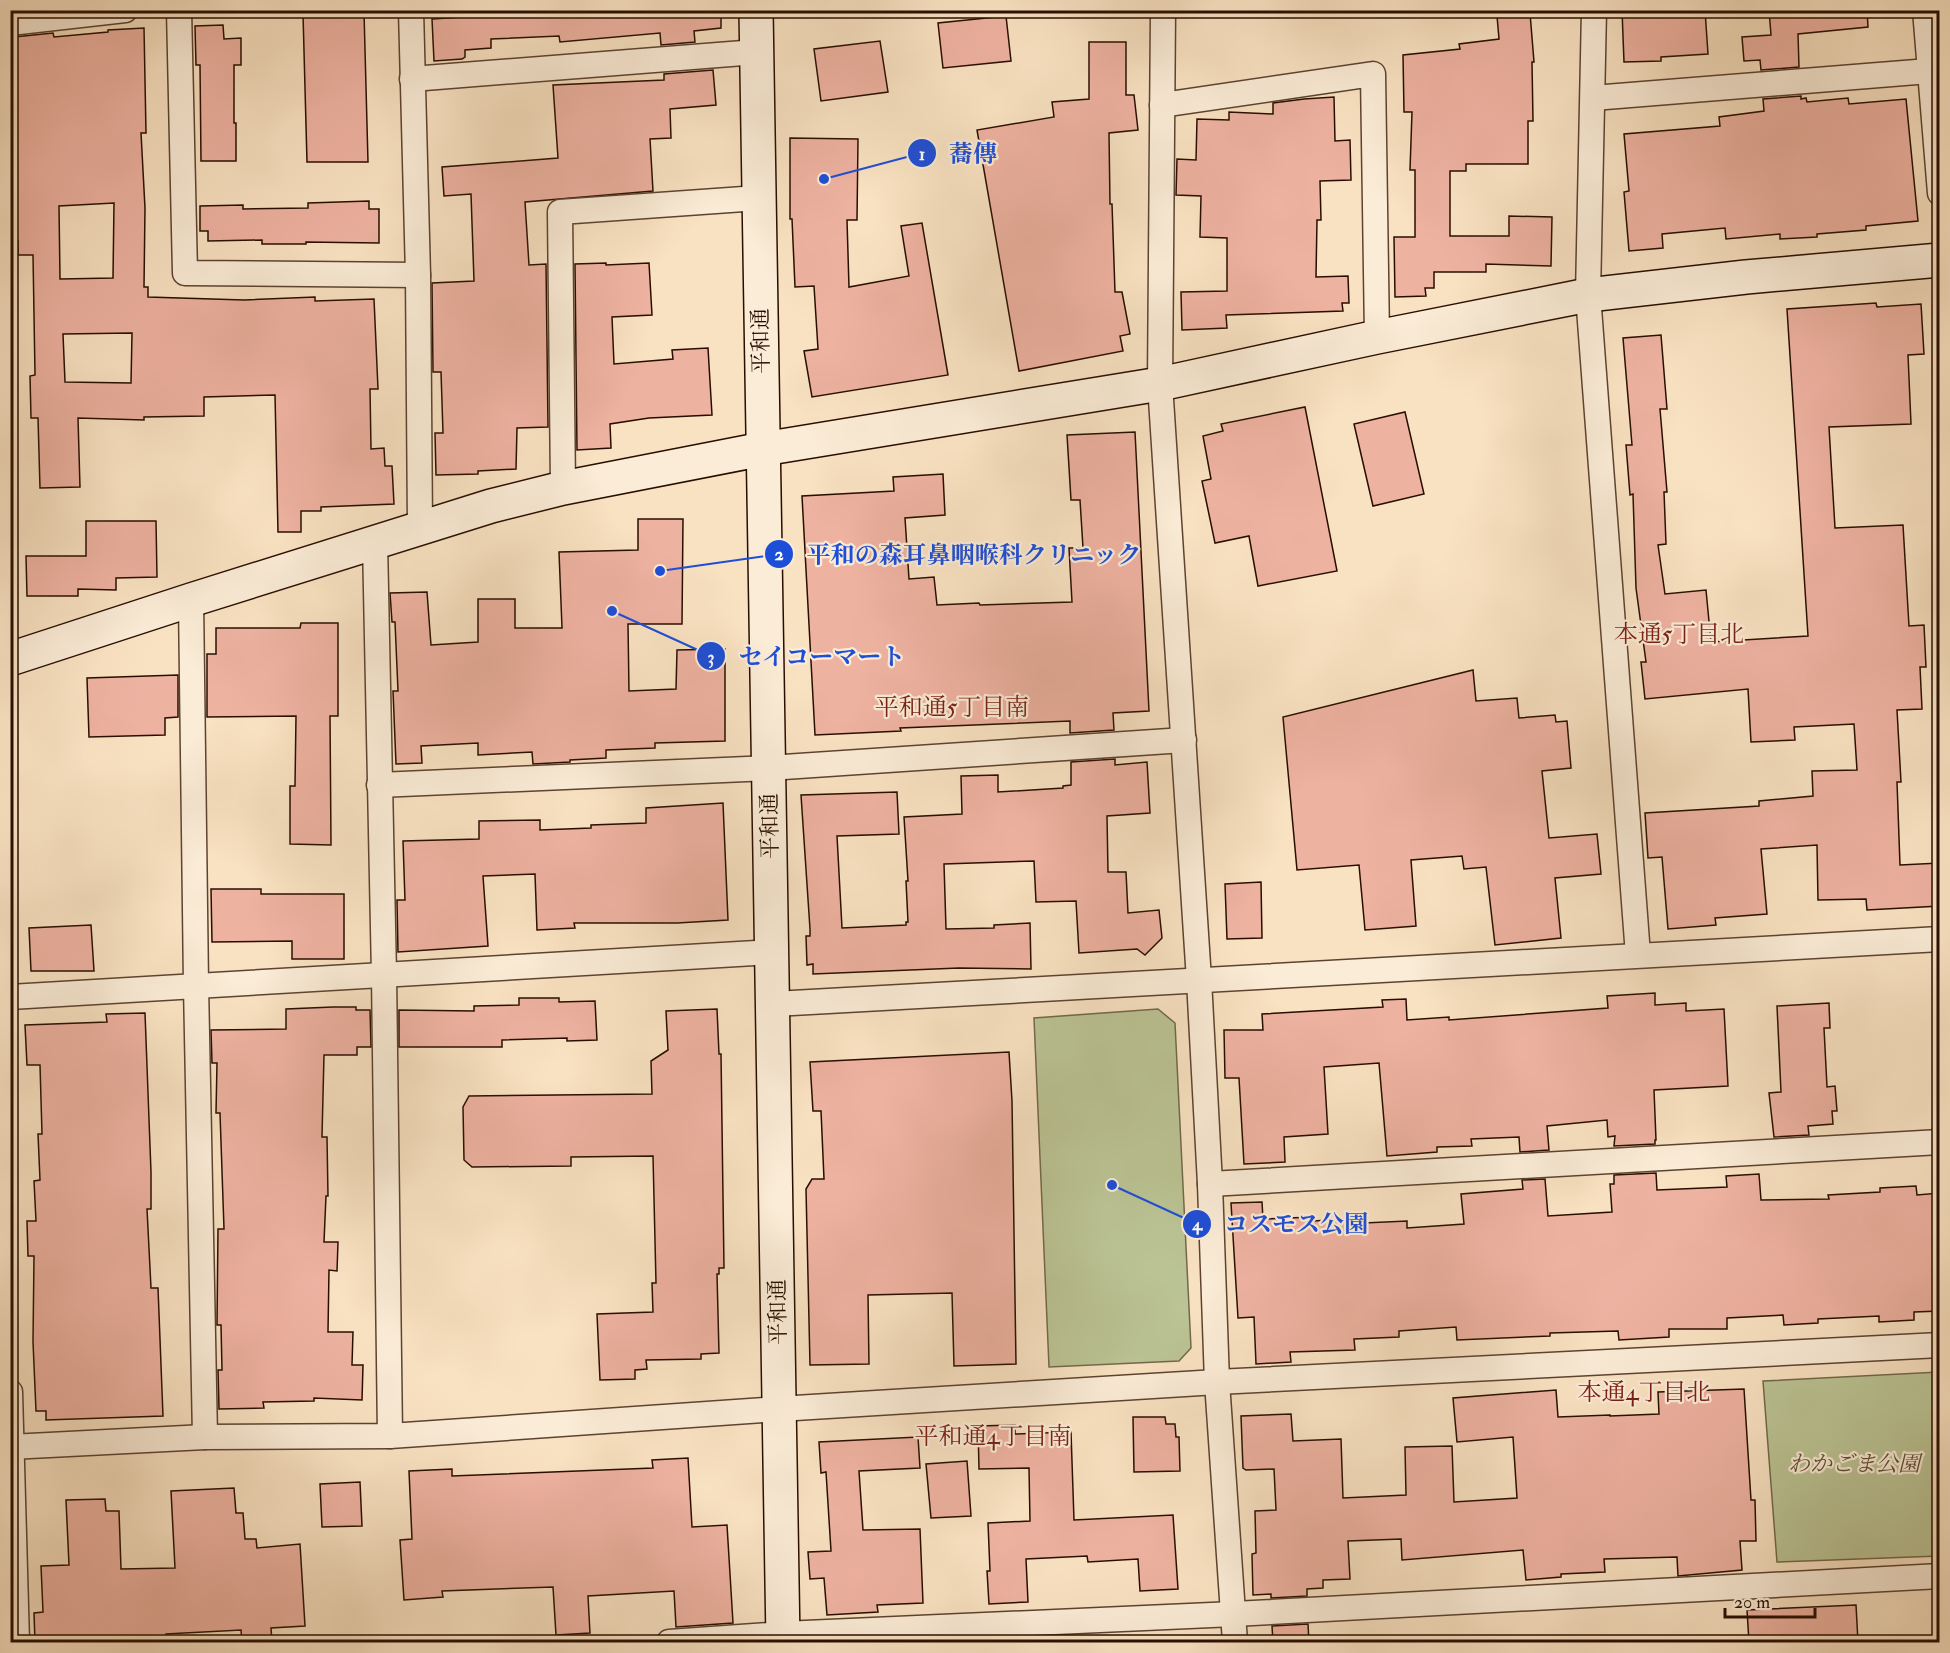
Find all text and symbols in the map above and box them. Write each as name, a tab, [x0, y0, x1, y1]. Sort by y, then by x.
callout: 蕎傳	[907, 132, 1009, 174]
text: 蕎傳	[949, 139, 997, 170]
text: 1	[919, 143, 925, 166]
street label: 平和通	[746, 308, 776, 374]
callout: 平和の森耳鼻咽喉科クリニック	[764, 533, 1154, 575]
text: 平和の森耳鼻咽喉科クリニック	[807, 540, 1141, 571]
text: 2	[774, 543, 784, 566]
district label: 本通5丁目北	[1614, 619, 1744, 650]
callout: セイコーマート	[696, 635, 918, 677]
text: セイコーマート	[739, 642, 905, 673]
text: 3	[708, 646, 715, 669]
district label: 平和通5丁目南	[875, 692, 1029, 723]
street label: 平和通	[755, 793, 785, 859]
callout: コスモス公園	[1182, 1203, 1380, 1245]
text: コスモス公園	[1224, 1209, 1368, 1240]
text: 4	[1191, 1213, 1203, 1236]
street label: 平和通	[763, 1279, 793, 1345]
district label: 本通4丁目北	[1578, 1377, 1710, 1408]
district label: 平和通4丁目南	[915, 1421, 1071, 1452]
park label: わかごま公園	[1788, 1450, 1923, 1478]
scale bar	[1725, 1581, 1815, 1619]
text: 20 m	[1734, 1591, 1770, 1614]

